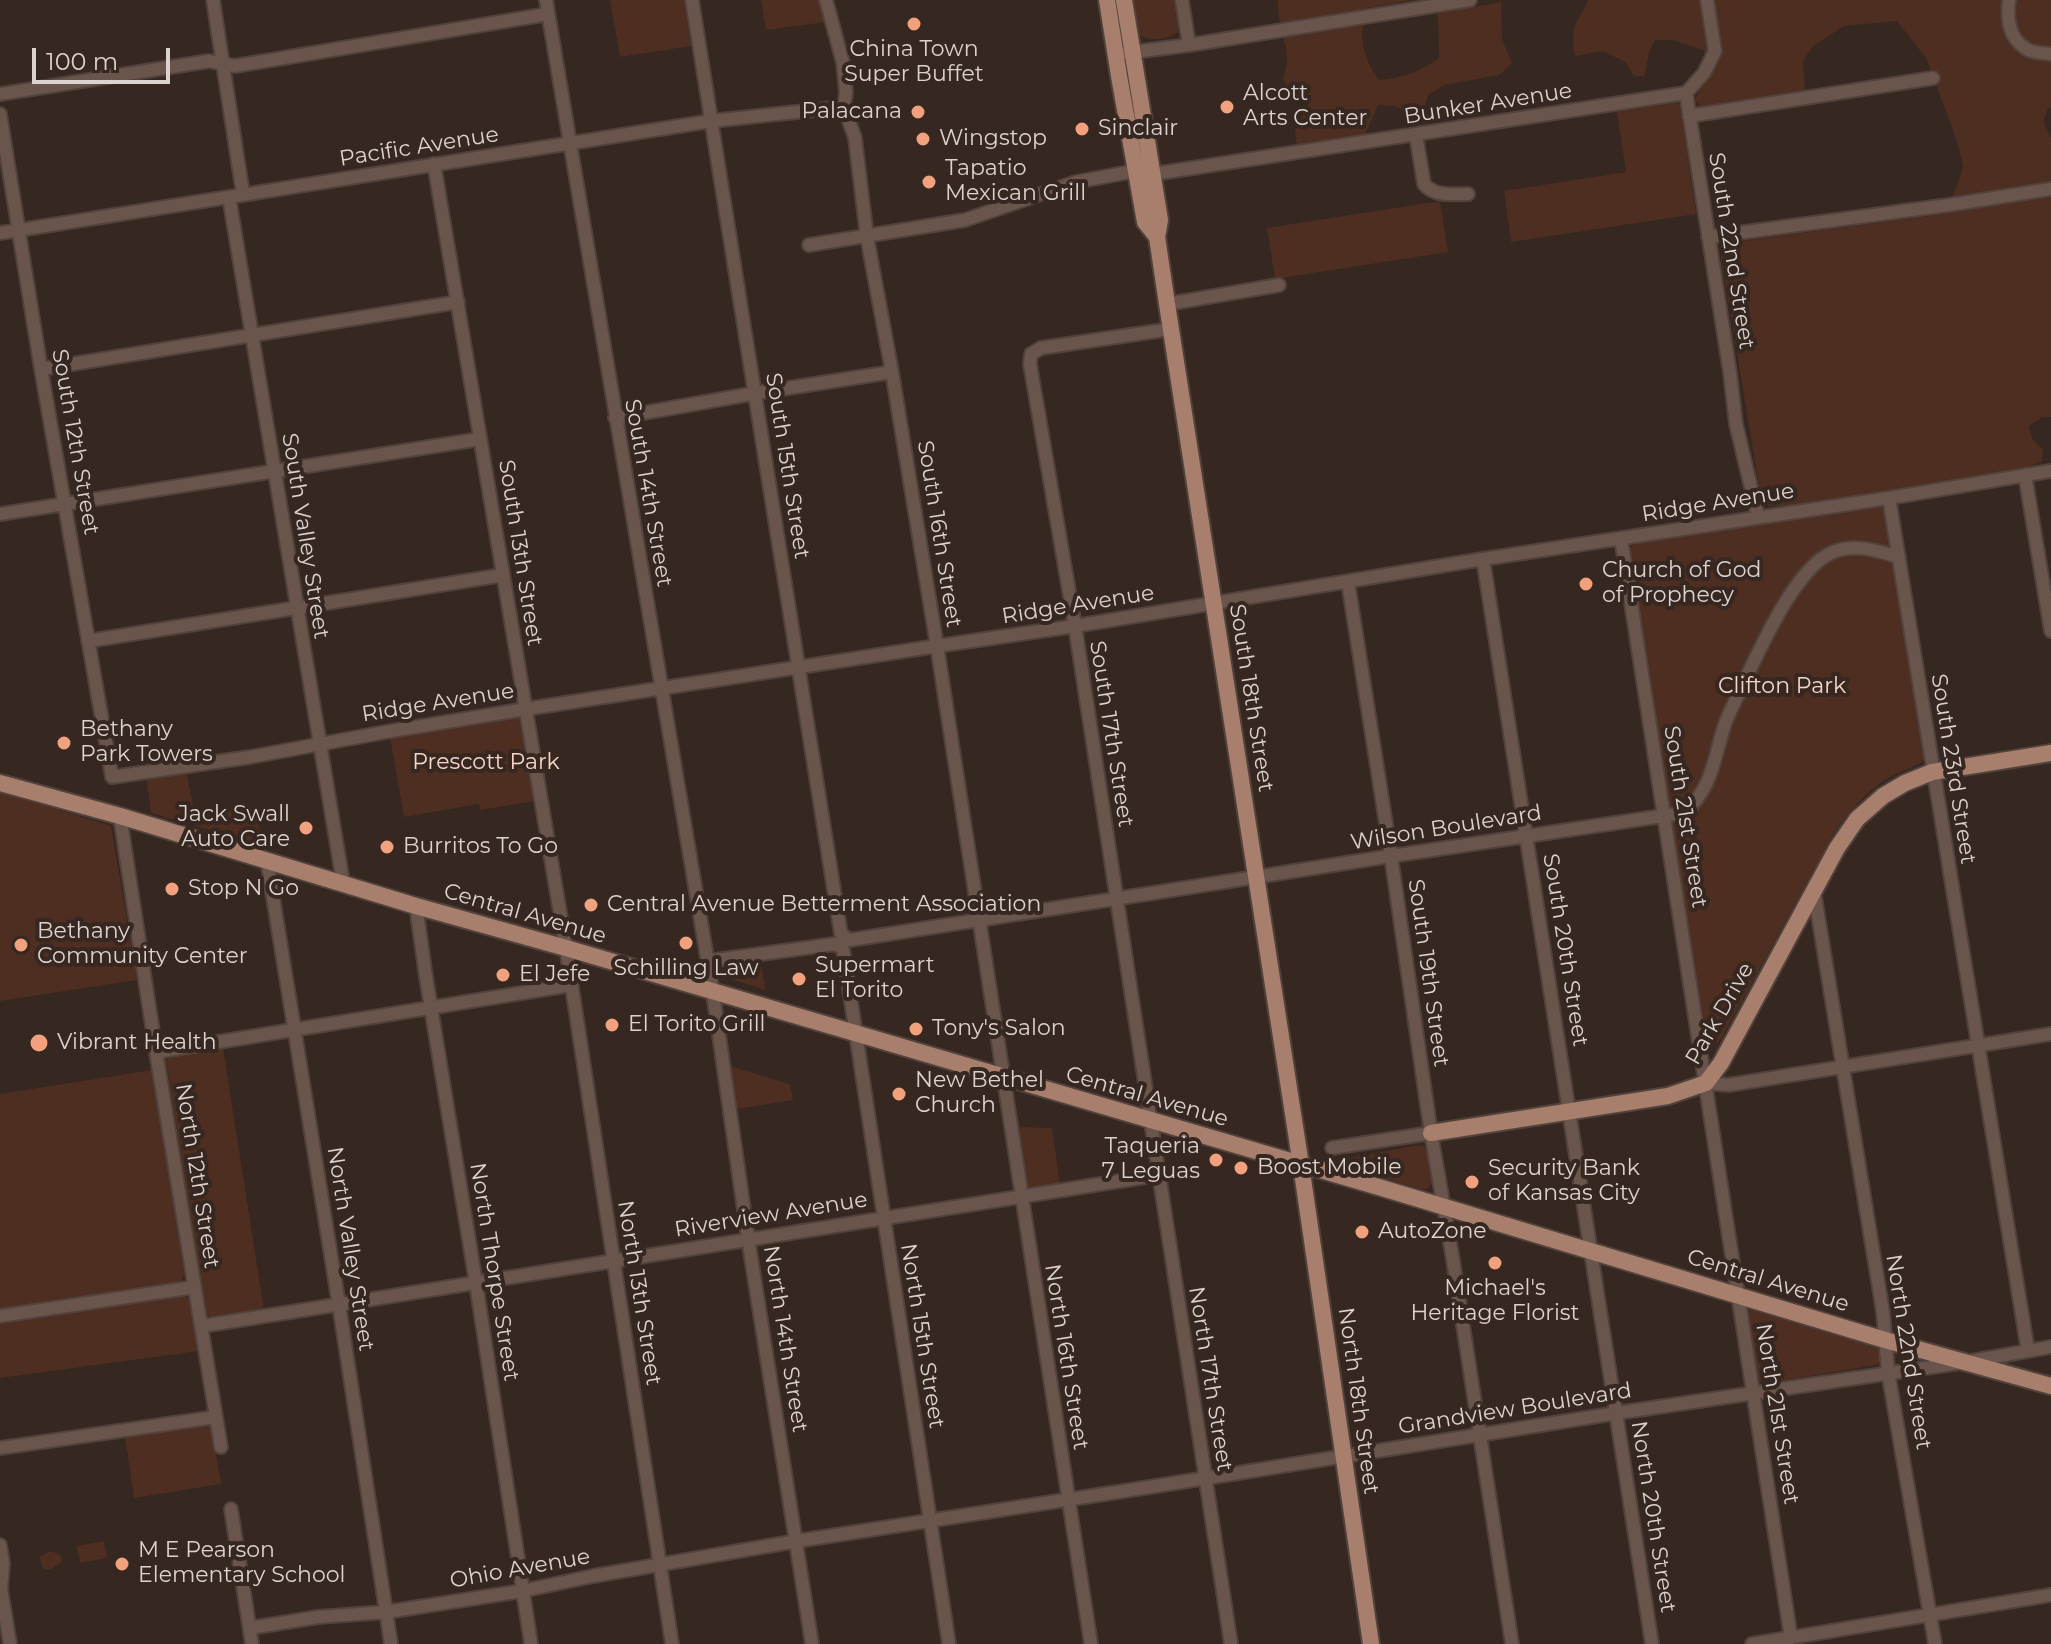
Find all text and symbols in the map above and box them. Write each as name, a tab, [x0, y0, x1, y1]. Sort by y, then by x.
marker: China Town Super Buffet	[905, 15, 923, 33]
scale bar	[36, 32, 174, 82]
place label: China Town Super Buffet	[844, 37, 984, 88]
text: 100 m	[46, 47, 118, 76]
street label: Bunker Avenue	[1402, 78, 1574, 130]
place label: Alcott Arts Center	[1243, 81, 1367, 132]
marker: Alcott Arts Center	[1218, 98, 1236, 116]
place label: Palacana	[801, 99, 902, 125]
marker: Palacana	[909, 103, 927, 121]
place label: Sinclair	[1098, 116, 1178, 142]
marker: Sinclair	[1073, 120, 1091, 138]
street label: Pacific Avenue	[337, 121, 501, 173]
place label: Wingstop	[939, 126, 1047, 152]
marker: Wingstop	[914, 130, 932, 148]
street label: South 22nd Street	[1702, 151, 1760, 351]
place label: Tapatio Mexican Grill	[945, 156, 1086, 208]
marker: Tapatio Mexican Grill	[920, 173, 938, 191]
street label: South 12th Street	[46, 347, 104, 537]
street label: South 15th Street	[759, 371, 815, 561]
street label: South 14th Street	[618, 397, 678, 589]
street label: South Valley Street	[276, 431, 334, 641]
street label: South 16th Street	[911, 439, 967, 629]
street label: South 13th Street	[492, 458, 548, 648]
street label: Ridge Avenue	[1640, 478, 1796, 528]
place label: Church of God of Prophecy	[1602, 558, 1761, 610]
marker: Church of God of Prophecy	[1577, 575, 1595, 593]
street label: Ridge Avenue	[1000, 580, 1156, 630]
street label: South 18th Street	[1223, 602, 1279, 794]
street label: South 17th Street	[1083, 639, 1139, 829]
street label: South 23rd Street	[1925, 672, 1981, 866]
park label: Clifton Park	[1718, 674, 1846, 700]
street label: Ridge Avenue	[360, 678, 516, 728]
place label: Bethany Park Towers	[80, 717, 213, 768]
street label: South 21st Street	[1658, 724, 1712, 910]
marker: Bethany Park Towers	[55, 734, 73, 752]
park label: Prescott Park	[412, 750, 560, 776]
street label: Wilson Boulevard	[1349, 800, 1543, 856]
place label: Jack Swall Auto Care	[178, 802, 290, 854]
marker: Jack Swall Auto Care	[297, 819, 315, 837]
place label: Burritos To Go	[403, 834, 558, 860]
marker: Burritos To Go	[378, 838, 396, 856]
street label: South 20th Street	[1537, 852, 1593, 1048]
place label: Stop N Go	[188, 876, 299, 902]
street label: South 19th Street	[1402, 877, 1454, 1069]
street label: Central Avenue	[441, 878, 609, 950]
marker: Stop N Go	[163, 880, 181, 898]
place label: Central Avenue Betterment Association	[607, 892, 1041, 918]
marker: Central Avenue Betterment Association	[582, 896, 600, 914]
place label: Bethany Community Center	[37, 919, 248, 970]
marker: Schilling Law	[677, 934, 695, 952]
marker: Bethany Community Center	[12, 936, 30, 954]
place label: Supermart El Torito	[815, 953, 935, 1004]
place label: Schilling Law	[613, 956, 759, 982]
street label: Park Drive	[1680, 958, 1760, 1070]
place label: El Jefe	[519, 962, 590, 988]
marker: El Jefe	[494, 966, 512, 984]
marker: Supermart El Torito	[790, 970, 808, 988]
place label: El Torito Grill	[628, 1012, 765, 1038]
marker: El Torito Grill	[603, 1016, 621, 1034]
place label: Tony's Salon	[932, 1016, 1066, 1042]
marker: Tony's Salon	[907, 1020, 925, 1038]
place label: Vibrant Health	[57, 1030, 217, 1056]
marker: Vibrant Health	[28, 1032, 50, 1054]
street label: Central Avenue	[1063, 1061, 1231, 1133]
place label: New Bethel Church	[915, 1068, 1044, 1120]
street label: North 12th Street	[169, 1082, 225, 1270]
marker: New Bethel Church	[890, 1085, 908, 1103]
place label: Taqueria 7 Leguas	[1102, 1134, 1200, 1186]
street label: North Valley Street	[321, 1145, 379, 1353]
marker: Taqueria 7 Leguas	[1207, 1151, 1225, 1169]
place label: Boost Mobile	[1257, 1155, 1401, 1181]
place label: Security Bank of Kansas City	[1488, 1156, 1640, 1208]
marker: Boost Mobile	[1232, 1159, 1250, 1177]
street label: North Thorpe Street	[464, 1161, 524, 1383]
marker: Security Bank of Kansas City	[1463, 1173, 1481, 1191]
street label: Riverview Avenue	[673, 1187, 869, 1243]
street label: North 13th Street	[611, 1199, 667, 1387]
place label: AutoZone	[1378, 1219, 1487, 1245]
marker: AutoZone	[1353, 1223, 1371, 1241]
street label: North 15th Street	[894, 1242, 950, 1430]
street label: North 14th Street	[757, 1244, 813, 1434]
street label: Central Avenue	[1684, 1244, 1852, 1318]
street label: North 22nd Street	[1880, 1252, 1936, 1452]
marker: Michael's Heritage Florist	[1486, 1254, 1504, 1272]
street label: North 16th Street	[1038, 1262, 1094, 1452]
place label: Michael's Heritage Florist	[1410, 1276, 1580, 1328]
street label: North 17th Street	[1182, 1285, 1238, 1473]
street label: North 18th Street	[1332, 1306, 1384, 1496]
street label: North 21st Street	[1750, 1322, 1804, 1506]
street label: Grandview Boulevard	[1396, 1378, 1634, 1440]
street label: North 20th Street	[1625, 1419, 1681, 1615]
place label: M E Pearson Elementary School	[138, 1538, 345, 1590]
street label: Ohio Avenue	[448, 1544, 592, 1594]
marker: M E Pearson Elementary School	[113, 1555, 131, 1573]

